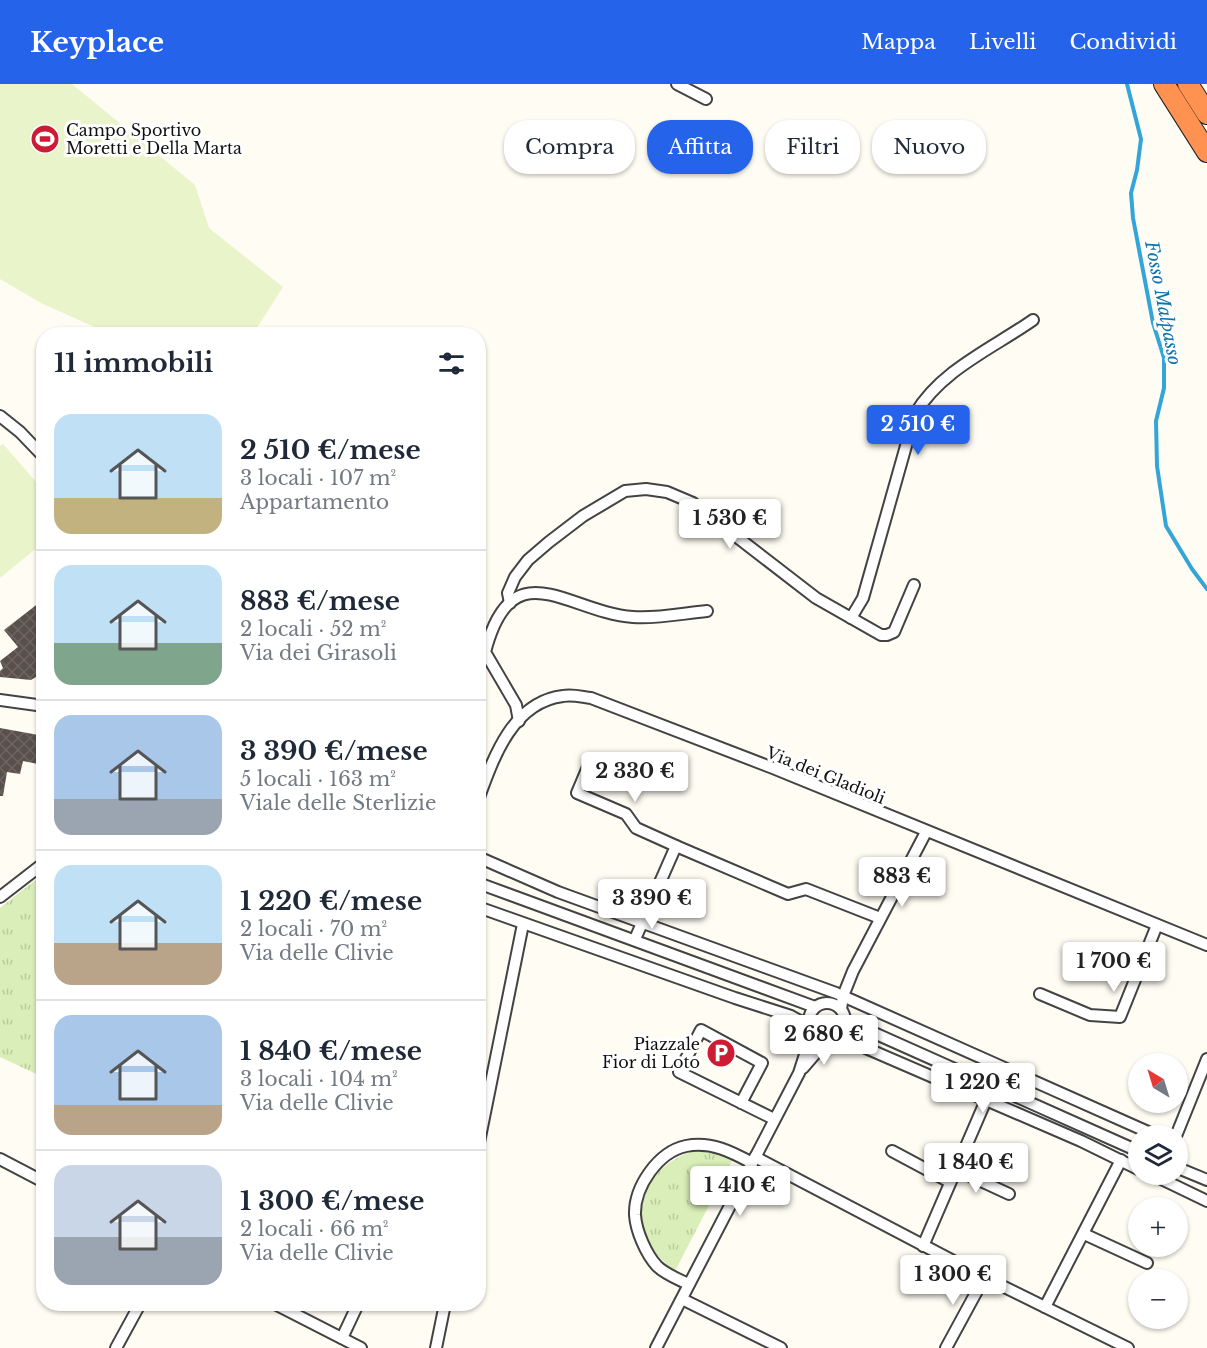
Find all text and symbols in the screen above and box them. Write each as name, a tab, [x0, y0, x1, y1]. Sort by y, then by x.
text: Keyplace	[30, 25, 164, 60]
text: Mappa	[861, 29, 936, 55]
text: Livelli	[969, 29, 1036, 55]
text: Condividi	[1069, 29, 1177, 55]
place label: Campo Sportivo Moretti e Della Marta	[66, 120, 242, 158]
chip: Compra	[504, 120, 635, 174]
chip: Affitta	[647, 120, 753, 174]
chip: Filtri	[765, 120, 860, 174]
chip: Nuovo	[872, 120, 986, 174]
sports icon: Campo Sportivo Moretti e Della Marta	[29, 123, 61, 155]
water label: Fosso Malpasso	[1140, 238, 1186, 367]
text: 11 immobili	[54, 347, 213, 379]
icon: filters	[435, 347, 468, 380]
pin: 2 510 €	[863, 405, 973, 456]
text: 2 510 €	[881, 412, 955, 436]
text: 2 510 €/mese	[240, 434, 421, 466]
icon: home	[102, 438, 174, 510]
text: 3 locali · 107 m²	[240, 466, 396, 490]
text: Appartamento	[240, 490, 389, 514]
pin: 1 530 €	[675, 499, 785, 550]
text: 1 530 €	[693, 506, 767, 530]
text: 883 €/mese	[240, 585, 400, 617]
icon: home	[102, 589, 174, 661]
text: 2 locali · 52 m²	[240, 617, 387, 641]
text: Via dei Girasoli	[240, 641, 397, 665]
text: 3 390 €/mese	[240, 735, 428, 767]
icon: home	[102, 739, 174, 811]
street label: Via dei Gladioli	[763, 742, 889, 808]
pin: 2 330 €	[580, 752, 690, 803]
text: 2 330 €	[595, 759, 675, 783]
text: 5 locali · 163 m²	[240, 767, 396, 791]
text: Viale delle Sterlizie	[240, 791, 436, 815]
pin: 883 €	[860, 857, 944, 908]
text: 883 €	[873, 864, 931, 888]
pin: 3 390 €	[597, 879, 707, 930]
text: 1 220 €/mese	[240, 885, 422, 917]
text: 3 390 €	[612, 886, 692, 910]
icon: home	[102, 889, 174, 961]
text: 2 locali · 70 m²	[240, 917, 387, 941]
text: Via delle Clivie	[240, 941, 394, 965]
pin: 1 700 €	[1059, 942, 1169, 993]
text: 1 700 €	[1076, 949, 1152, 973]
pin: 2 680 €	[769, 1015, 879, 1066]
text: 2 680 €	[784, 1022, 864, 1046]
place label: Piazzale Fior di Loto	[602, 1034, 700, 1072]
text: 1 840 €/mese	[240, 1035, 422, 1067]
parking icon: Piazzale Fior di Loto	[705, 1037, 737, 1069]
icon: home	[102, 1039, 174, 1111]
north arrow	[1128, 1053, 1188, 1113]
map controls	[1128, 1053, 1188, 1329]
pin: 1 220 €	[928, 1063, 1038, 1114]
text: 3 locali · 104 m²	[240, 1067, 398, 1091]
text: 1 220 €	[945, 1070, 1021, 1094]
text: Via delle Clivie	[240, 1091, 394, 1115]
button: layers	[1128, 1125, 1188, 1185]
pin: 1 840 €	[921, 1143, 1031, 1194]
text: 1 840 €	[938, 1150, 1014, 1174]
pin: 1 410 €	[685, 1166, 795, 1217]
text: 1 410 €	[704, 1173, 776, 1197]
text: 1 300 €/mese	[240, 1185, 425, 1217]
icon: home	[102, 1189, 174, 1261]
button: +	[1128, 1197, 1188, 1257]
text: 2 locali · 66 m²	[240, 1217, 389, 1241]
text: Via delle Clivie	[240, 1241, 394, 1265]
pin: 1 300 €	[898, 1255, 1008, 1306]
text: 1 300 €	[914, 1262, 992, 1286]
button: −	[1128, 1269, 1188, 1329]

